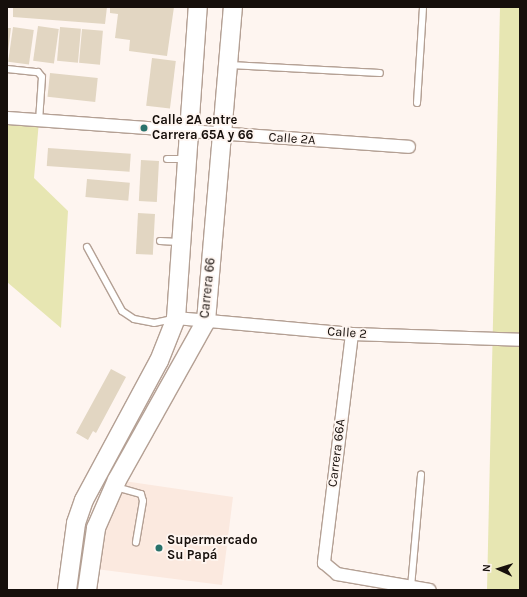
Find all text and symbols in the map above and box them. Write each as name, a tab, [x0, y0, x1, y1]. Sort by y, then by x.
place label: Calle 2A entre Carrera 65A y 66	[152, 113, 253, 144]
marker: Calle 2A entre Carrera 65A y 66	[139, 123, 149, 133]
street label: Calle 2A	[268, 130, 316, 148]
street label: Carrera 66	[197, 257, 219, 319]
street label: Calle 2	[327, 324, 367, 342]
street label: Carrera 66A	[325, 418, 349, 488]
place label: Supermercado Su Papá	[167, 533, 258, 564]
marker: Supermercado Su Papá	[154, 543, 164, 553]
north arrow	[479, 549, 519, 589]
text: N	[480, 564, 493, 573]

